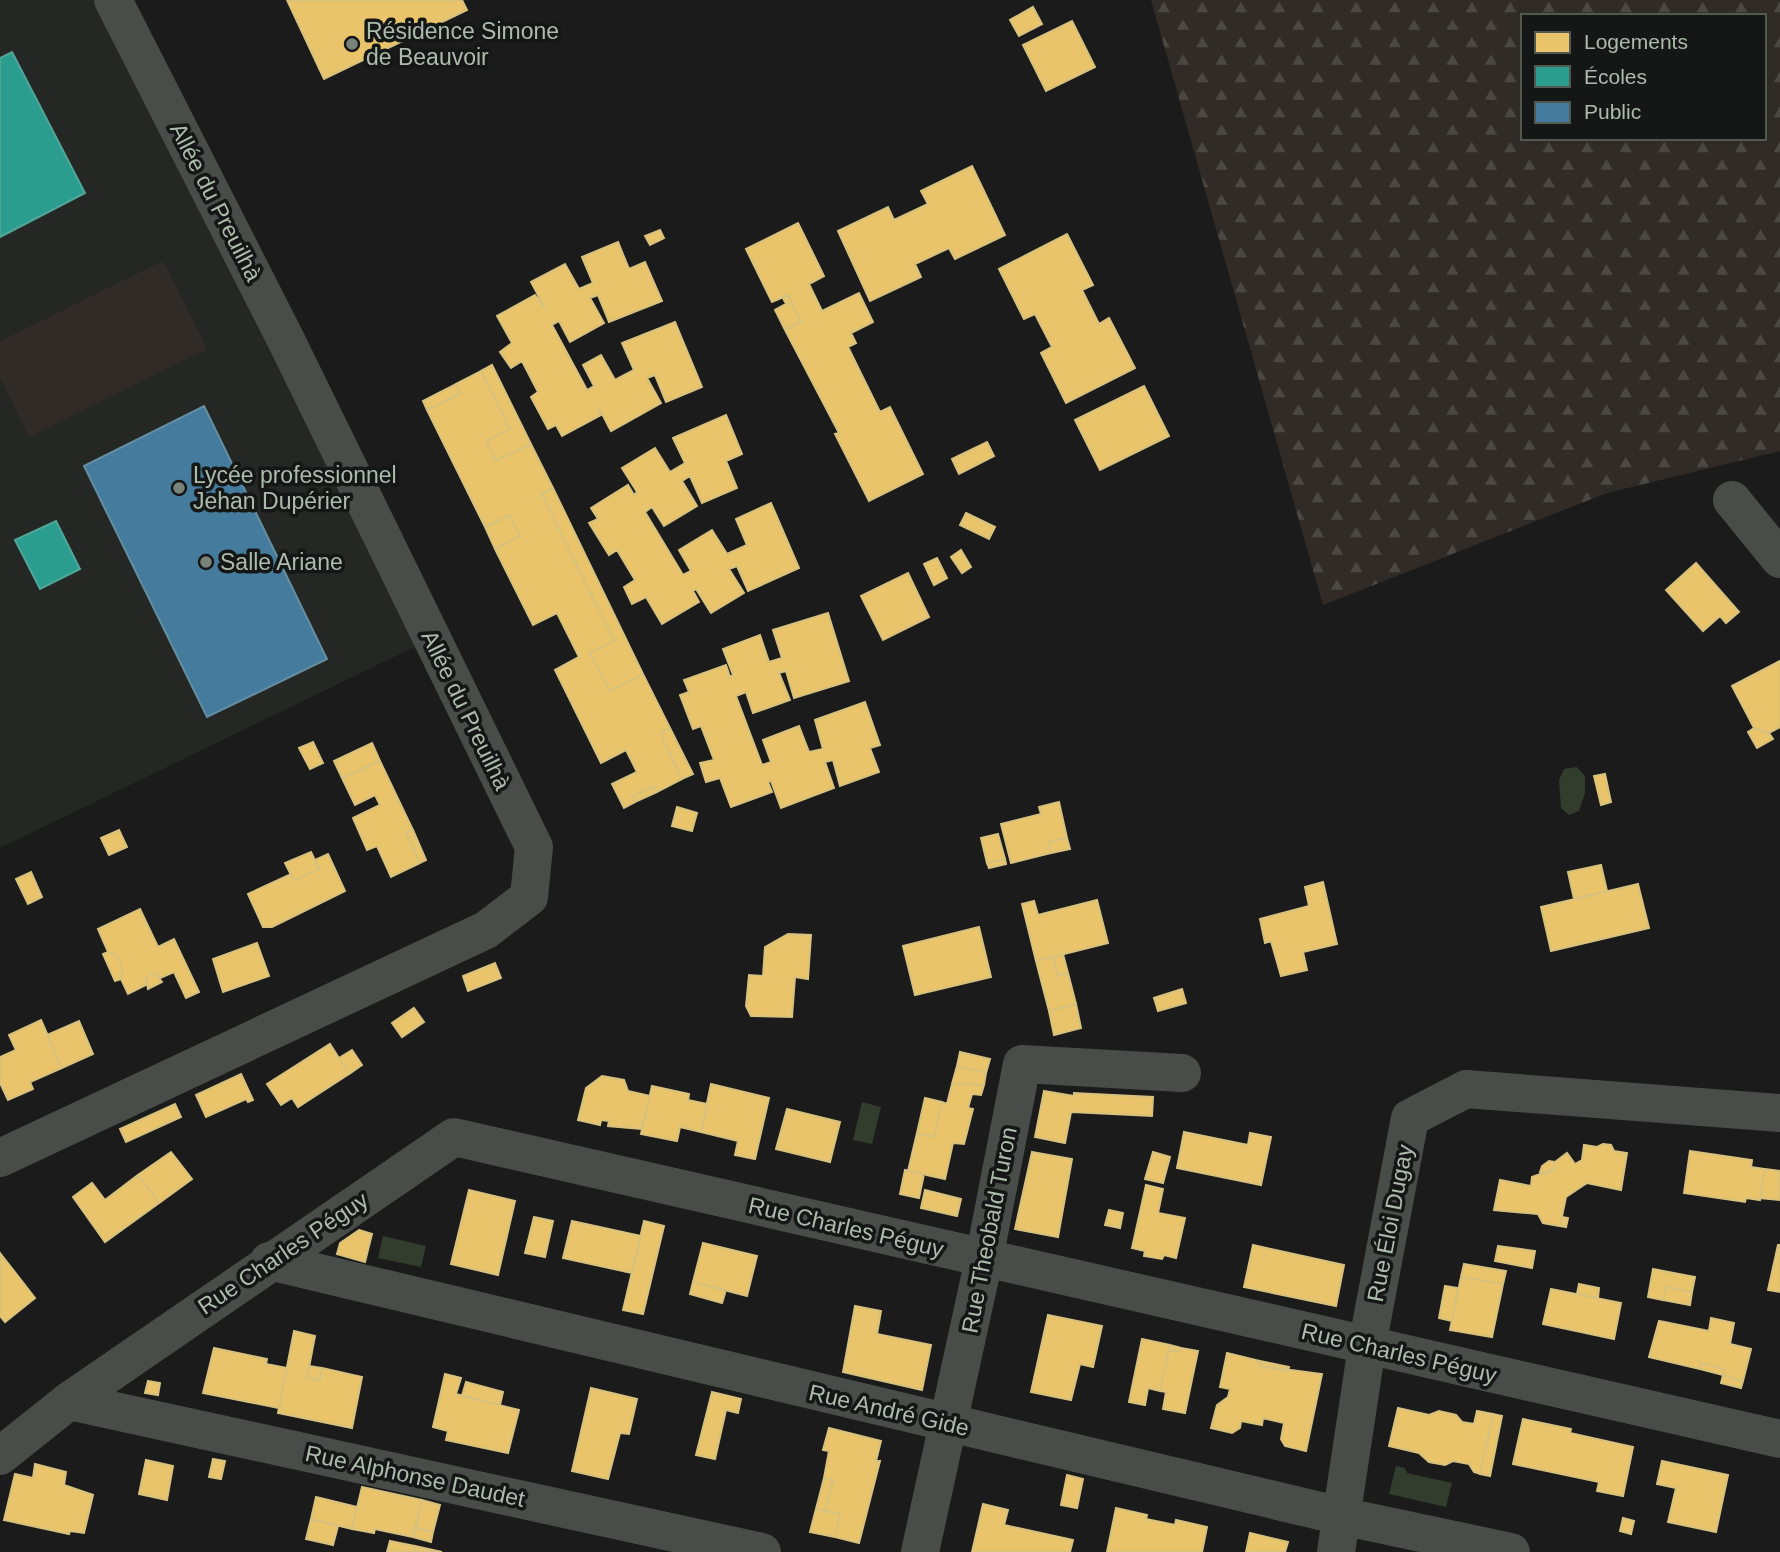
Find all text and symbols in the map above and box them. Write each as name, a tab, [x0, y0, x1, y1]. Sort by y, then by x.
legend	[1521, 14, 1766, 140]
place label: Résidence Simone de Beauvoir	[366, 18, 559, 70]
text: Logements	[1584, 30, 1688, 53]
marker: Résidence Simone de Beauvoir	[344, 36, 360, 52]
text: Écoles	[1584, 65, 1647, 88]
text: Public	[1584, 100, 1641, 123]
street label: Allée du Preuilhà	[165, 119, 267, 286]
place label: Lycée professionnel Jehan Dupérier	[193, 462, 397, 514]
marker: Lycée professionnel Jehan Dupérier	[171, 480, 187, 496]
place label: Salle Ariane	[220, 549, 343, 575]
marker: Salle Ariane	[198, 554, 214, 570]
street label: Allée du Preuilhà	[416, 626, 516, 794]
street label: Rue Theobald Turon	[956, 1125, 1022, 1335]
street label: Rue Éloi Dugay	[1362, 1142, 1418, 1304]
street label: Rue Charles Péguy	[193, 1186, 373, 1320]
street label: Rue Charles Péguy	[746, 1192, 947, 1262]
street label: Rue Charles Péguy	[1299, 1318, 1500, 1388]
street label: Rue André Gide	[806, 1379, 972, 1441]
street label: Rue Alphonse Daudet	[303, 1440, 528, 1512]

